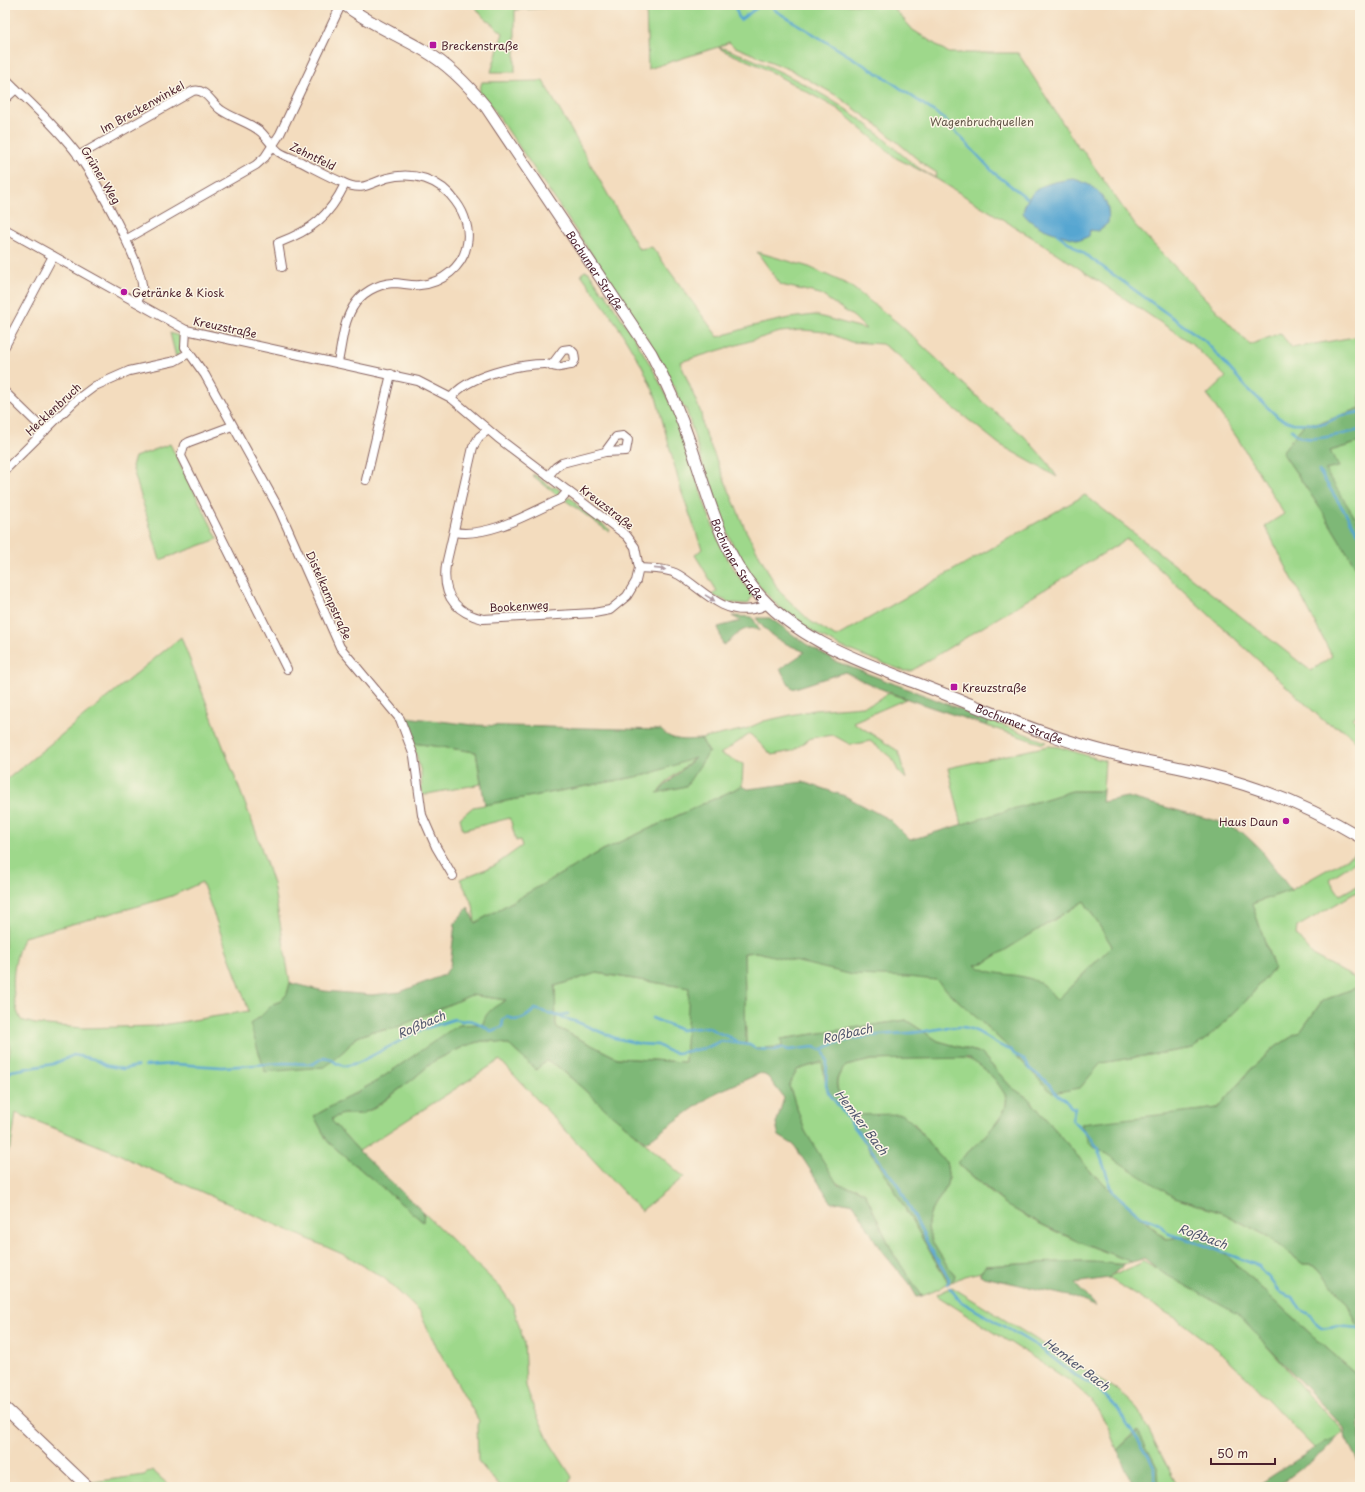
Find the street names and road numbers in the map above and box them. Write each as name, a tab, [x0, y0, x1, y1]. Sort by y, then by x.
street label: Im Breckenwinkel	[97, 77, 187, 137]
street label: Zehntfeld	[287, 138, 339, 174]
street label: Grüner Weg	[77, 143, 125, 207]
street label: Bochumer Straße	[563, 227, 628, 314]
street label: Kreuzstraße	[192, 312, 259, 342]
street label: Hecklenbruch	[21, 379, 85, 439]
street label: Kreuzstraße	[576, 480, 638, 534]
street label: Bochumer Straße	[708, 516, 768, 604]
street label: Distelkampstraße	[302, 548, 356, 642]
street label: Bookenweg	[489, 596, 549, 616]
street label: Bochumer Straße	[973, 699, 1066, 747]

